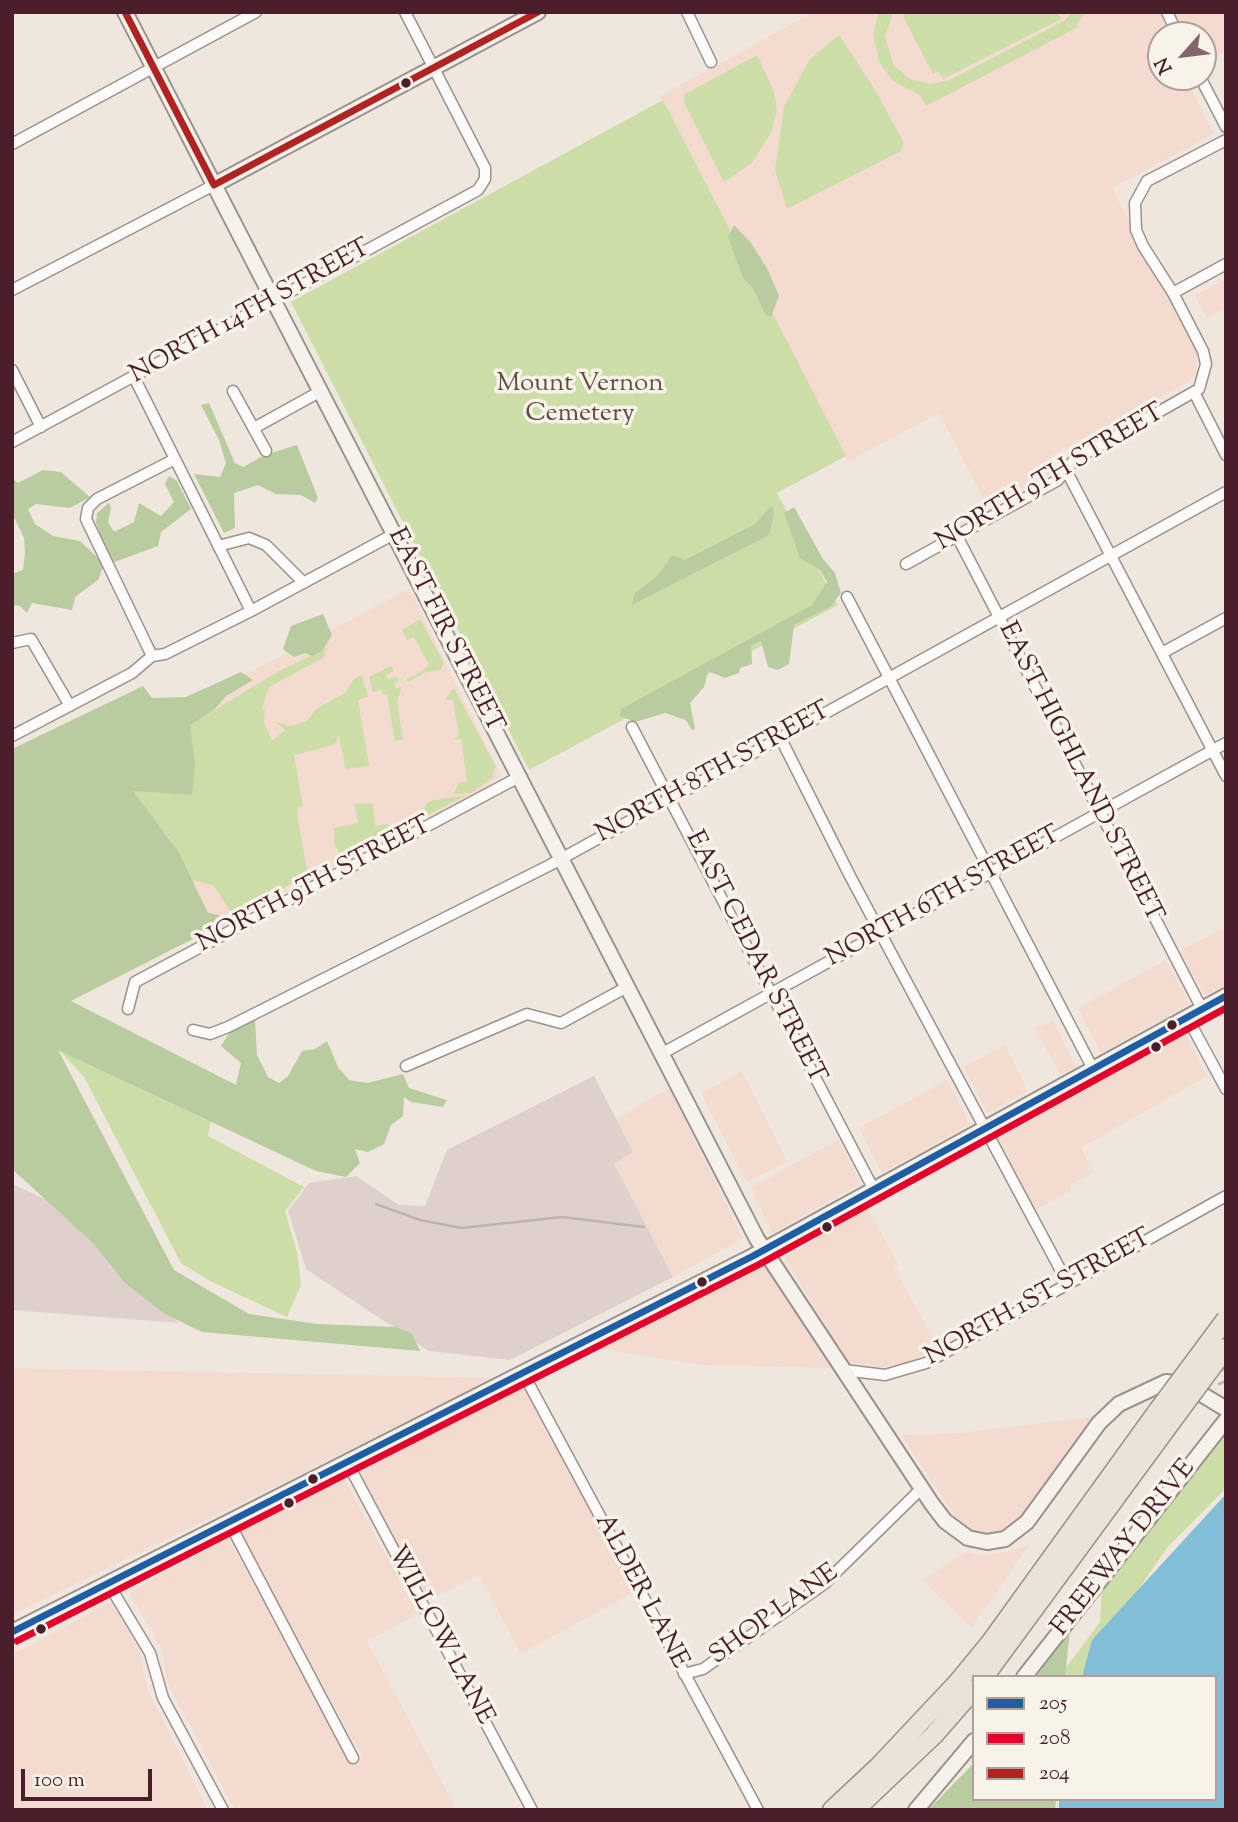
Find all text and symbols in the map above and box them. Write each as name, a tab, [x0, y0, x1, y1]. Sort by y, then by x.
north arrow	[1147, 21, 1217, 91]
text: N	[1149, 52, 1180, 78]
unlabelled marker	[399, 76, 413, 90]
street label: NORTH 14TH STREET	[125, 234, 377, 392]
park label: Mount Vernon Cemetery	[496, 370, 664, 432]
street label: NORTH 9TH STREET	[931, 399, 1171, 559]
street label: EAST FIR STREET	[379, 524, 509, 738]
street label: EAST HIGHLAND STREET	[990, 618, 1168, 928]
street label: NORTH 8TH STREET	[591, 697, 837, 851]
street label: NORTH 9TH STREET	[193, 811, 437, 961]
street label: NORTH 6TH STREET	[821, 821, 1067, 975]
street label: EAST CEDAR STREET	[677, 827, 831, 1089]
unlabelled marker	[1165, 1018, 1179, 1032]
unlabelled marker	[1149, 1040, 1163, 1054]
unlabelled marker	[820, 1220, 834, 1234]
street label: NORTH 1ST STREET	[920, 1224, 1158, 1374]
unlabelled marker	[695, 1275, 709, 1289]
street label: FREEWAY DRIVE	[1046, 1454, 1204, 1644]
unlabelled marker	[306, 1472, 320, 1486]
unlabelled marker	[282, 1496, 296, 1510]
street label: ALDER LANE	[586, 1509, 694, 1675]
street label: WILLOW LANE	[379, 1541, 499, 1731]
street label: SHOP LANE	[704, 1559, 846, 1673]
unlabelled marker	[34, 1622, 48, 1636]
legend	[972, 1675, 1217, 1801]
text: 205	[1039, 1689, 1067, 1719]
text: 208	[1039, 1724, 1070, 1754]
scale bar	[24, 1756, 156, 1800]
text: 204	[1039, 1759, 1070, 1789]
text: 100 m	[34, 1766, 85, 1796]

